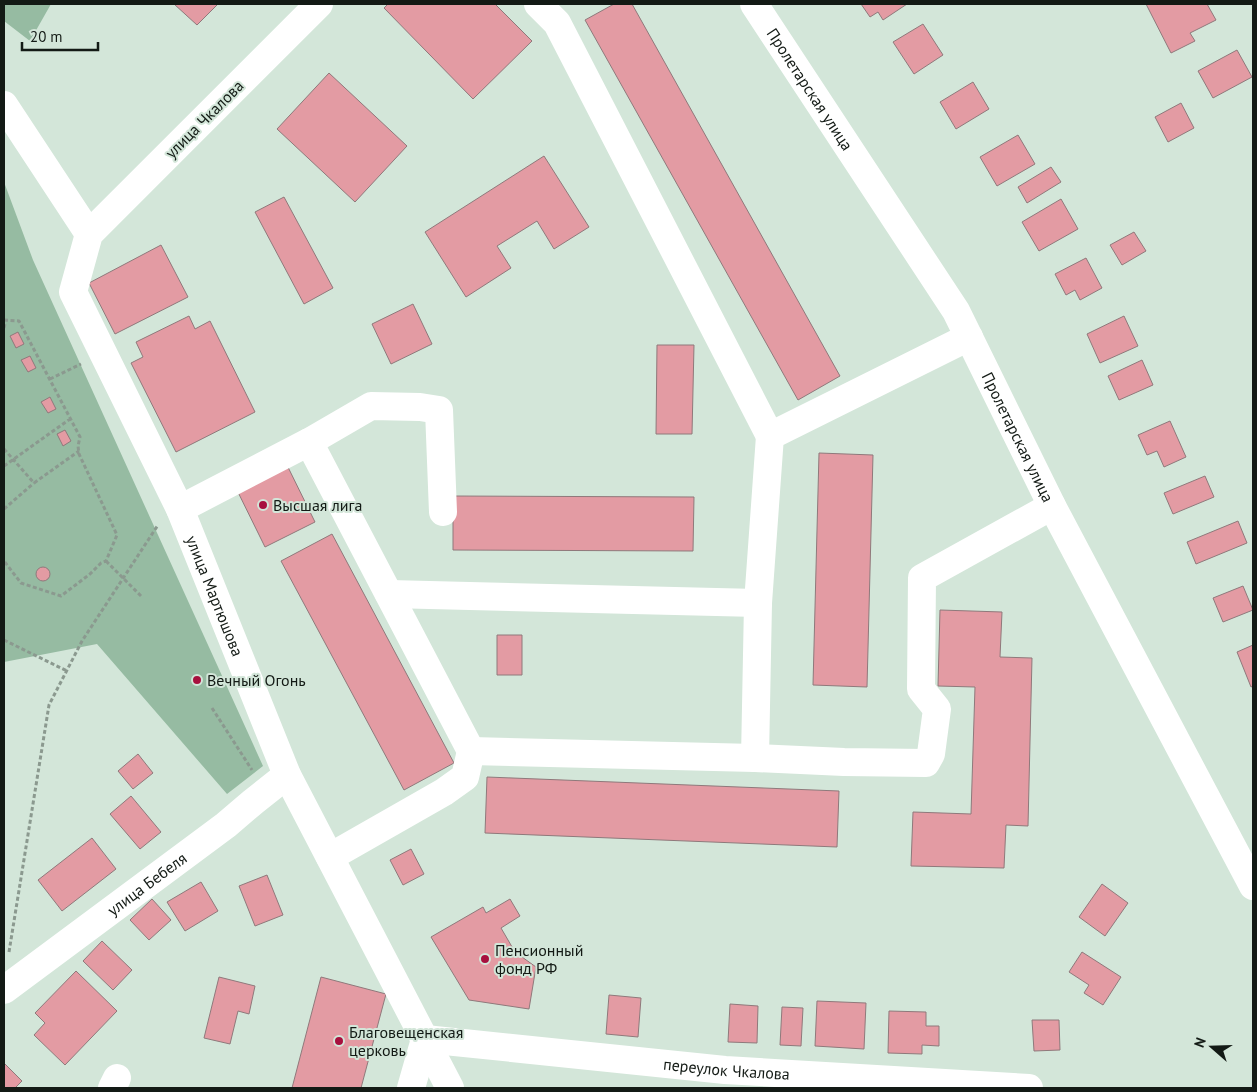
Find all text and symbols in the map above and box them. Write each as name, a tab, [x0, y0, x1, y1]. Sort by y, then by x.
scale bar	[22, 20, 99, 52]
street label: Пролетарская улица	[763, 24, 858, 154]
text: 20 m	[30, 27, 63, 46]
street label: улица Чкалова	[161, 76, 247, 162]
street label: Пролетарская улица	[978, 369, 1058, 505]
place label: Высшая лига	[273, 495, 362, 515]
marker: Высшая лига	[257, 499, 269, 511]
street label: улица Мартюшова	[182, 533, 248, 659]
place label: Вечный Огонь	[207, 670, 306, 690]
marker: Вечный Огонь	[191, 674, 203, 686]
street label: улица Бебеля	[103, 848, 191, 920]
place label: Пенсионный фонд РФ	[495, 940, 583, 978]
marker: Пенсионный фонд РФ	[479, 953, 491, 965]
place label: Благовещенская церковь	[349, 1022, 463, 1060]
north arrow	[1187, 1022, 1237, 1072]
marker: Благовещенская церковь	[333, 1035, 345, 1047]
text: N	[1190, 1035, 1210, 1050]
street label: переулок Чкалова	[662, 1054, 790, 1084]

